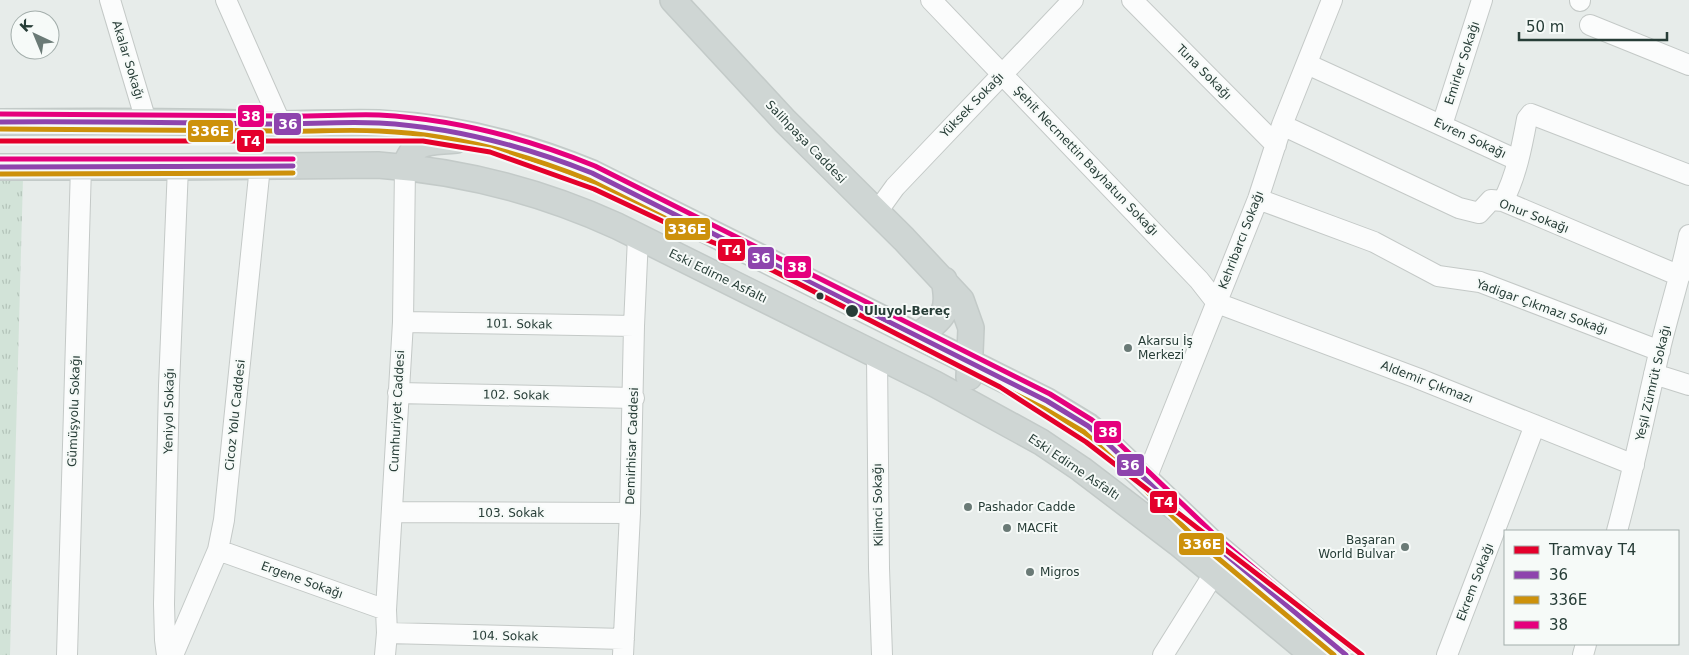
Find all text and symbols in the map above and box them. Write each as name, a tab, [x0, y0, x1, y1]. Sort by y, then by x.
north arrow	[10, 10, 60, 60]
scale bar	[1519, 10, 1666, 42]
text: K	[17, 15, 36, 35]
text: 50 m	[1526, 18, 1564, 36]
street label: Akalar Sokağı	[109, 19, 147, 101]
street label: Emirler Sokağı	[1442, 19, 1482, 107]
street label: Tuna Sokağı	[1173, 41, 1234, 102]
street label: Yüksek Sokağı	[937, 70, 1007, 141]
street label: Şehit Necmettin Bayhatun Sokağı	[1011, 83, 1161, 239]
street label: Salihpaşa Caddesi	[763, 98, 849, 186]
line badge: 38	[237, 104, 265, 128]
text: 38	[241, 108, 261, 124]
line badge: 36	[273, 112, 302, 136]
street label: Evren Sokağı	[1432, 115, 1508, 161]
text: 36	[278, 116, 298, 132]
line badge: 336E	[187, 119, 234, 143]
text: 336E	[191, 123, 229, 139]
line badge: T4	[236, 129, 265, 153]
text: T4	[241, 133, 261, 149]
street label: Kehribarcı Sokağı	[1216, 189, 1266, 291]
street label: Onur Sokağı	[1497, 196, 1571, 236]
line badge: 336E	[664, 217, 711, 241]
text: 336E	[668, 221, 706, 237]
line badge: T4	[717, 238, 746, 262]
text: T4	[722, 242, 742, 258]
street label: Eski Edirne Asfaltı	[667, 246, 769, 306]
line badge: 36	[747, 246, 775, 270]
text: 36	[751, 250, 771, 266]
line badge: 38	[783, 255, 812, 279]
text: 38	[787, 259, 807, 275]
street label: Yadigar Çıkmazı Sokağı	[1473, 276, 1610, 337]
unlabelled marker	[815, 291, 825, 301]
marker: Uluyol-Bereç	[844, 303, 860, 319]
place label: Uluyol-Bereç	[864, 304, 950, 318]
street label: 101. Sokak	[486, 316, 552, 332]
street label: Yeşil Zümrüt Sokağı	[1633, 324, 1673, 443]
place label: Akarsu İş Merkezi	[1138, 333, 1193, 362]
marker: Akarsu İş Merkezi	[1122, 342, 1134, 354]
street label: Cumhuriyet Caddesi	[387, 350, 407, 472]
street label: Gümüşyolu Sokağı	[65, 355, 83, 467]
street label: Aldemir Çıkmazı	[1379, 358, 1475, 406]
street label: Cicoz Yolu Caddesi	[222, 359, 248, 471]
street label: Yeniyol Sokağı	[161, 368, 177, 455]
street label: 102. Sokak	[483, 387, 549, 403]
street label: Demirhisar Caddesi	[623, 387, 641, 505]
line badge: 38	[1093, 420, 1122, 444]
text: 38	[1098, 424, 1118, 440]
street label: Eski Edirne Asfaltı	[1026, 431, 1122, 503]
line badge: 36	[1116, 453, 1145, 477]
text: 36	[1120, 457, 1140, 473]
street label: Kilimci Sokağı	[870, 463, 886, 547]
line badge: T4	[1149, 490, 1178, 514]
text: T4	[1154, 494, 1174, 510]
place label: Pashador Cadde	[978, 500, 1075, 514]
marker: Pashador Cadde	[962, 501, 974, 513]
street label: 103. Sokak	[478, 506, 544, 520]
place label: MACFit	[1017, 521, 1058, 535]
marker: MACFit	[1001, 522, 1013, 534]
legend	[1504, 530, 1679, 645]
line badge: 336E	[1178, 532, 1225, 556]
place label: Başaran World Bulvar	[1318, 533, 1395, 561]
text: 336E	[1183, 536, 1221, 552]
marker: Başaran World Bulvar	[1399, 541, 1411, 553]
street label: Ekrem Sokağı	[1454, 541, 1496, 623]
text: Tramvay T4	[1548, 541, 1636, 559]
street label: Ergene Sokağı	[259, 559, 345, 601]
place label: Migros	[1040, 565, 1080, 579]
marker: Migros	[1024, 566, 1036, 578]
text: 36	[1549, 566, 1568, 584]
text: 336E	[1549, 591, 1587, 609]
text: 38	[1549, 616, 1568, 634]
street label: 104. Sokak	[472, 628, 538, 644]

